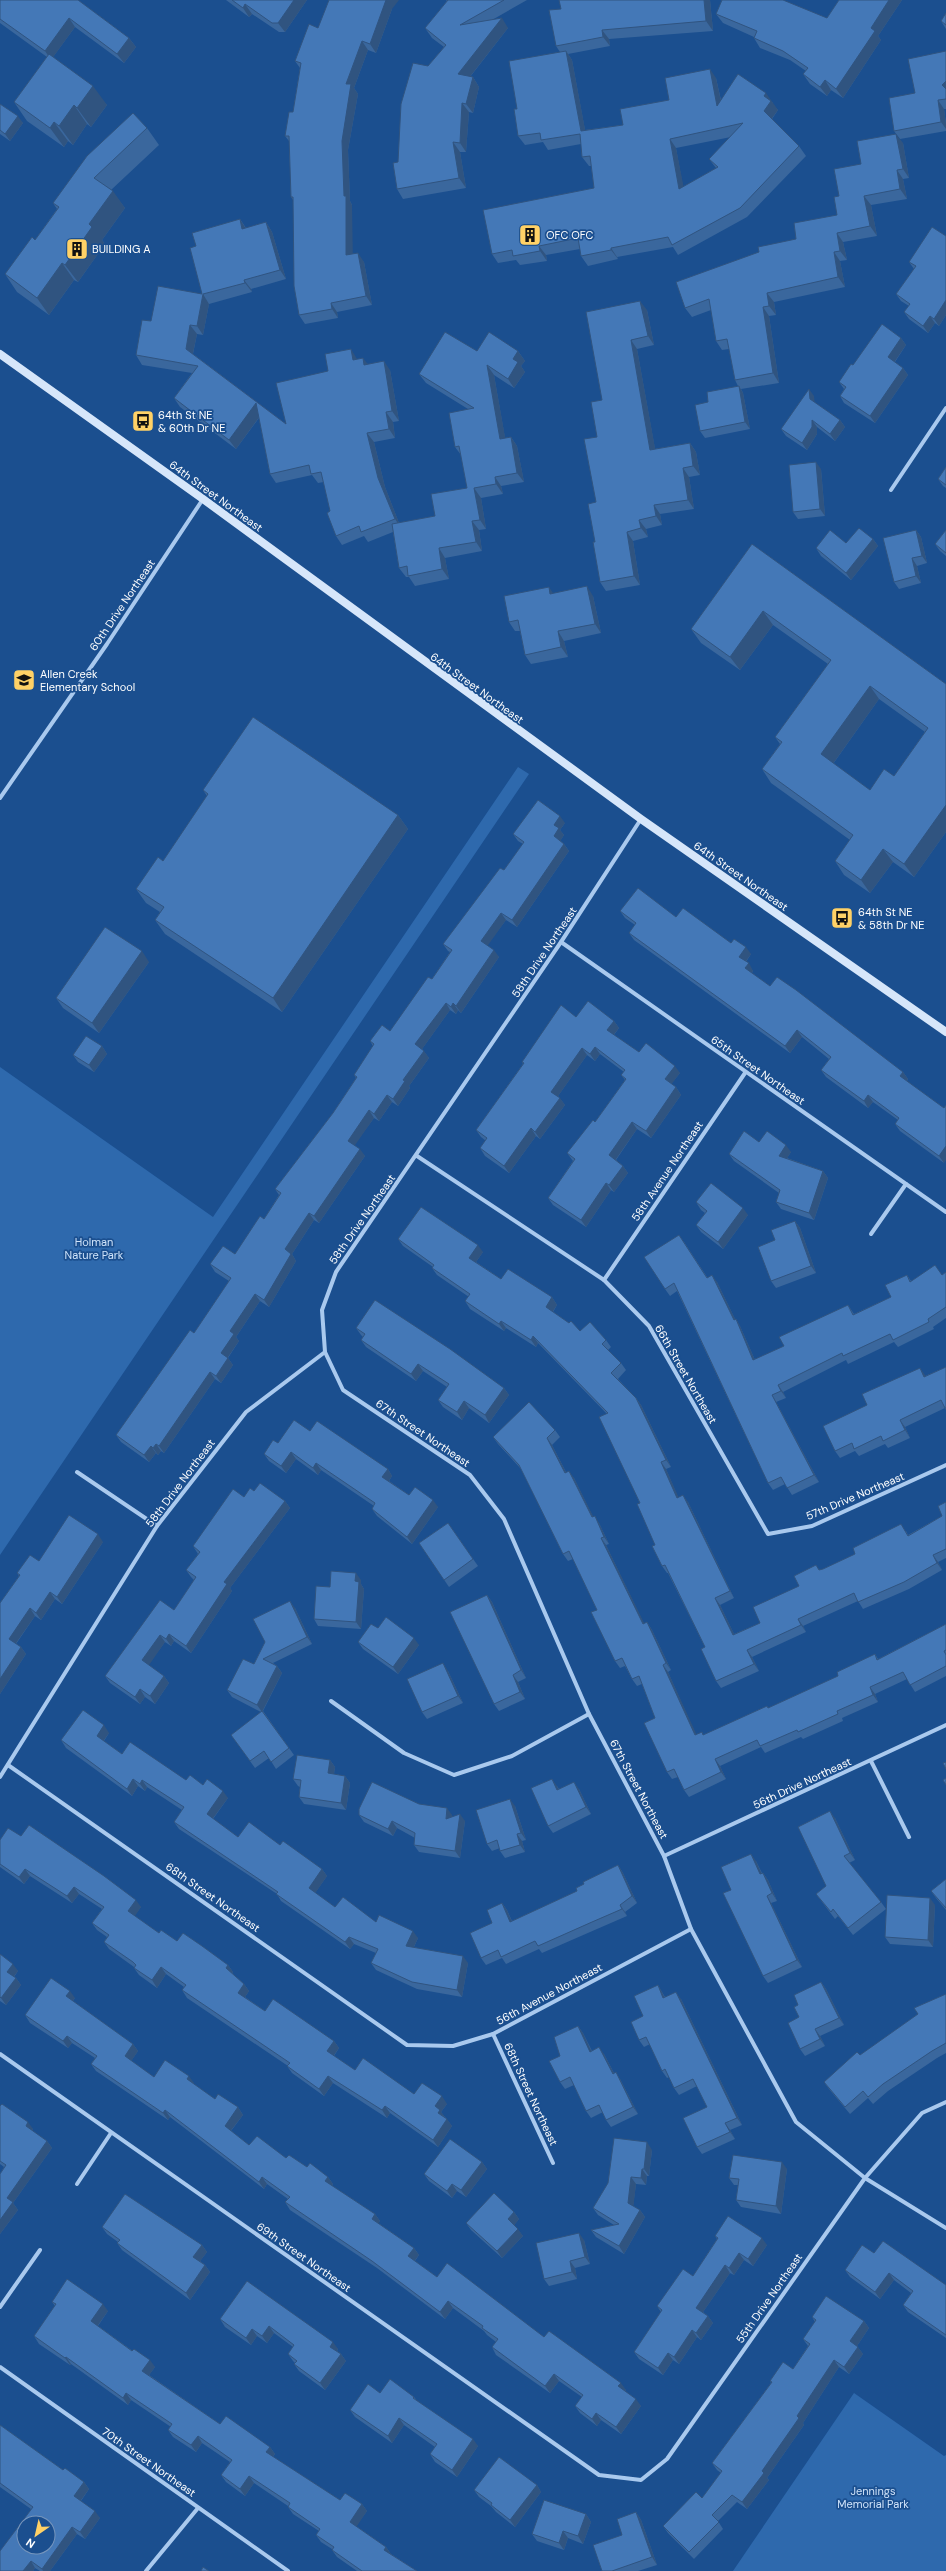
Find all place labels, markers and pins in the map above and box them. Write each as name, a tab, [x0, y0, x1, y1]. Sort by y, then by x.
building icon: OFC OFC	[517, 222, 543, 248]
place label: OFC OFC	[546, 228, 594, 242]
building icon: BUILDING A	[64, 236, 90, 262]
place label: BUILDING A	[92, 242, 151, 256]
bus stop icon: 64th St NE & 60th Dr NE	[130, 408, 156, 434]
place label: 64th St NE & 60th Dr NE	[158, 408, 225, 435]
school or university icon: Allen Creek Elementary School	[11, 667, 37, 693]
place label: Allen Creek Elementary School	[40, 667, 135, 694]
bus stop icon: 64th St NE & 58th Dr NE	[829, 905, 855, 931]
place label: 64th St NE & 58th Dr NE	[858, 905, 924, 932]

